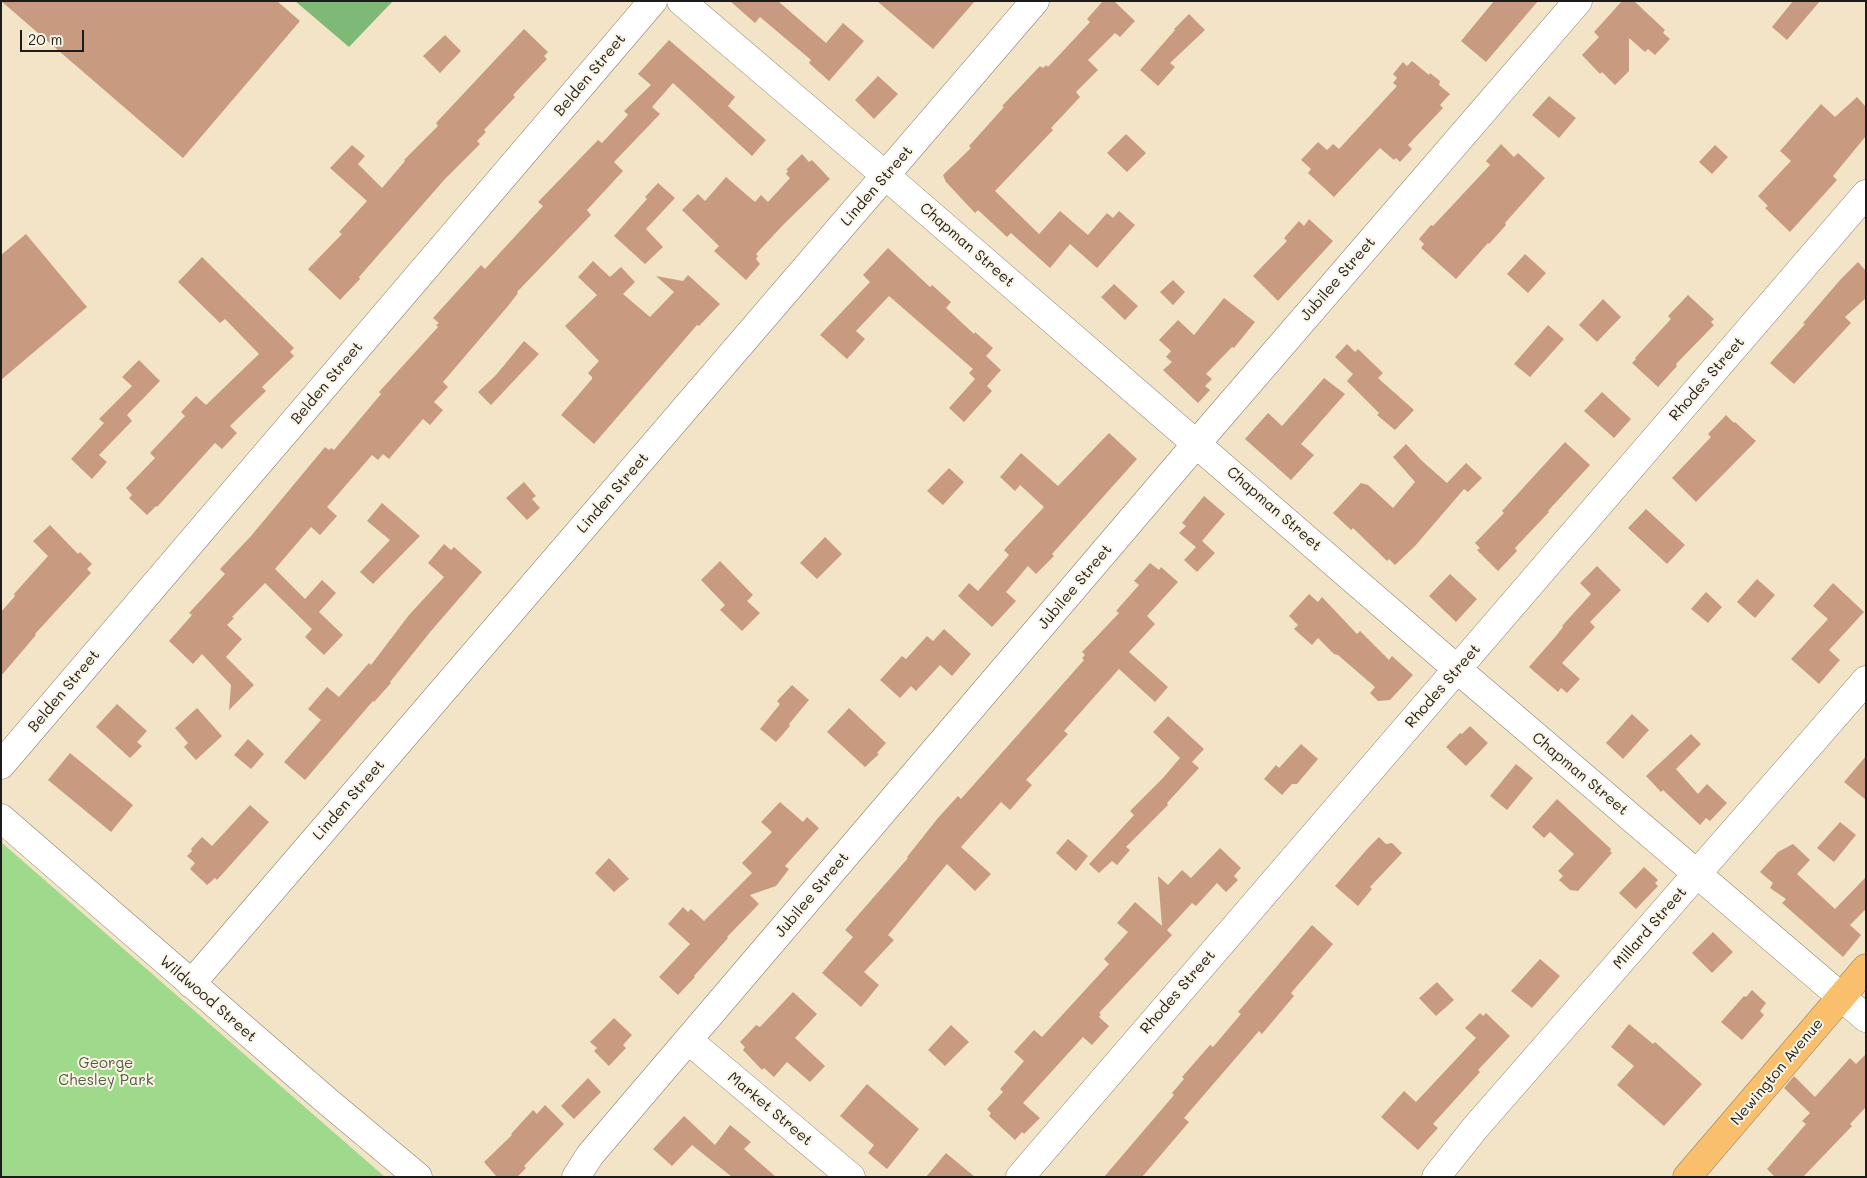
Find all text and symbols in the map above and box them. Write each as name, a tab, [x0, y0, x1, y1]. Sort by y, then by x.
scale bar	[22, 20, 86, 52]
text: 20 m	[28, 29, 62, 49]
street label: Belden Street	[550, 30, 630, 120]
street label: Linden Street	[837, 142, 917, 230]
street label: Chapman Street	[916, 199, 1018, 291]
street label: Jubilee Street	[1297, 233, 1379, 325]
street label: Rhodes Street	[1666, 333, 1748, 425]
street label: Belden Street	[287, 338, 367, 428]
street label: Linden Street	[573, 449, 653, 537]
street label: Chapman Street	[1223, 463, 1325, 555]
street label: Jubilee Street	[1034, 541, 1116, 633]
street label: Rhodes Street	[1402, 640, 1484, 732]
street label: Belden Street	[24, 646, 104, 736]
street label: Chapman Street	[1528, 729, 1632, 819]
street label: Linden Street	[309, 756, 389, 844]
street label: Jubilee Street	[771, 849, 853, 941]
street label: Millard Street	[1609, 883, 1691, 973]
street label: Rhodes Street	[1137, 946, 1219, 1038]
street label: Wildwood Street	[156, 952, 260, 1046]
street label: Newington Avenue	[1727, 1015, 1827, 1129]
park label: George Chesley Park	[58, 1054, 154, 1089]
street label: Market Street	[724, 1068, 816, 1150]

